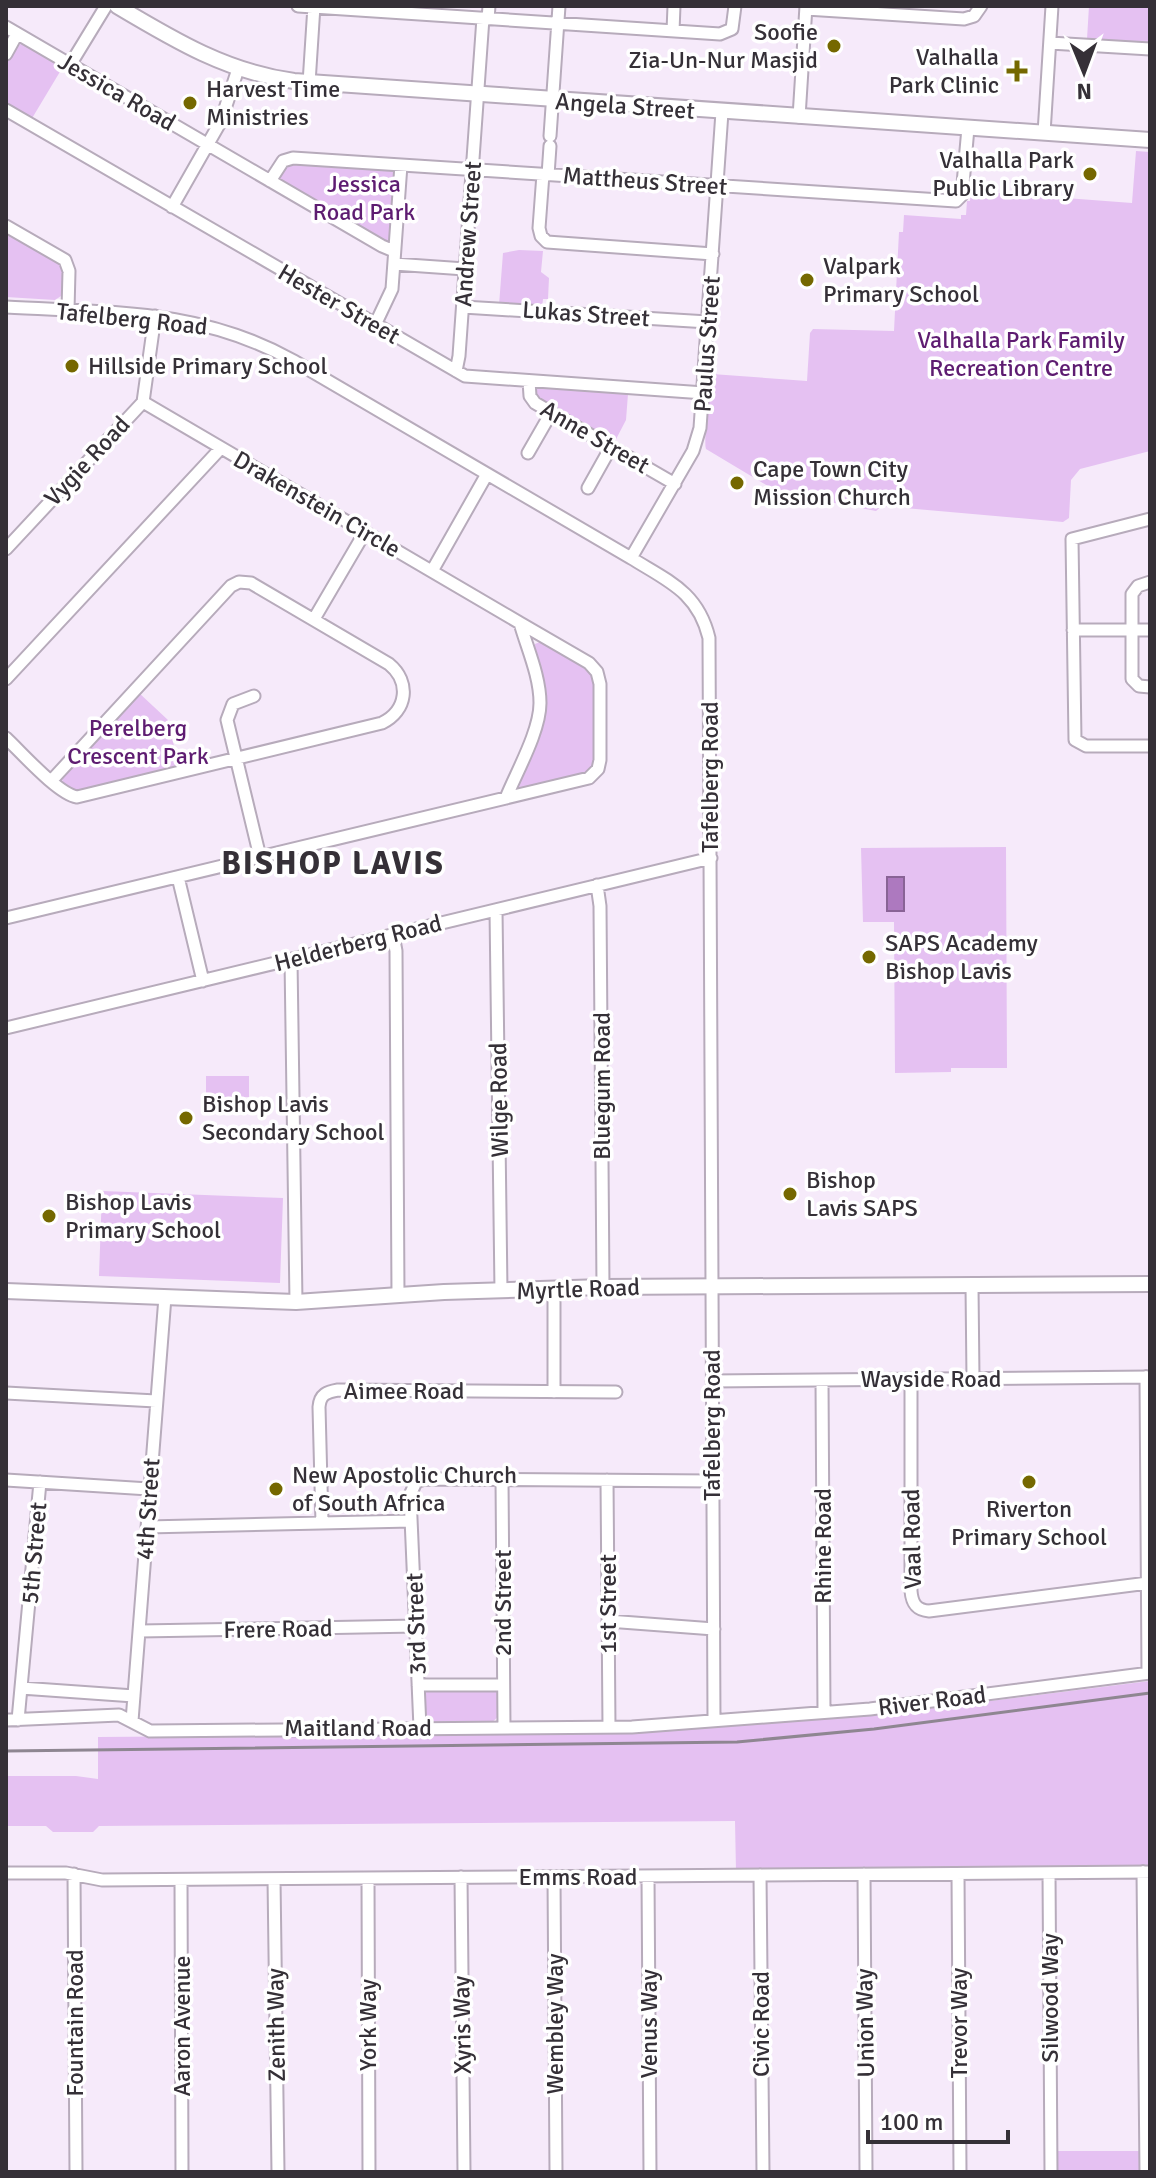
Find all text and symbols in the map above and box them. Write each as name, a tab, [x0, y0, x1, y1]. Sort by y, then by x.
place label: Soofie Zia-Un-Nur Masjid	[628, 17, 818, 75]
north arrow	[1044, 32, 1124, 112]
marker: Soofie Zia-Un-Nur Masjid	[825, 37, 843, 55]
place label: Valhalla Park Clinic	[889, 42, 999, 100]
street label: Jessica Road	[53, 46, 181, 138]
marker: Valhalla Park Clinic	[1006, 60, 1028, 82]
place label: Harvest Time Ministries	[206, 74, 340, 132]
text: N	[1076, 78, 1092, 105]
street label: Angela Street	[554, 86, 696, 126]
marker: Harvest Time Ministries	[181, 94, 199, 112]
place label: Valhalla Park Public Library	[932, 145, 1074, 203]
street label: Andrew Street	[448, 160, 488, 308]
street label: Mattheus Street	[562, 160, 728, 202]
marker: Valhalla Park Public Library	[1081, 165, 1099, 183]
park label: Jessica Road Park	[313, 169, 415, 227]
place label: Valpark Primary School	[823, 251, 979, 309]
street label: Hester Street	[273, 257, 405, 351]
marker: Valpark Primary School	[798, 271, 816, 289]
street label: Paulus Street	[687, 275, 727, 413]
street label: Lukas Street	[521, 295, 651, 333]
street label: Tafelberg Road	[55, 296, 209, 342]
park label: Valhalla Park Family Recreation Centre	[917, 325, 1125, 383]
place label: Hillside Primary School	[88, 351, 328, 381]
marker: Hillside Primary School	[63, 357, 81, 375]
street label: Anne Street	[535, 394, 655, 480]
street label: Vygie Road	[38, 410, 136, 512]
street label: Drakenstein Circle	[228, 444, 406, 564]
place label: Cape Town City Mission Church	[753, 454, 911, 512]
marker: Cape Town City Mission Church	[728, 474, 746, 492]
street label: Tafelberg Road	[695, 701, 725, 853]
park label: Perelberg Crescent Park	[67, 713, 209, 771]
district label: BISHOP LAVIS	[221, 844, 445, 883]
street label: Helderberg Road	[271, 908, 445, 978]
place label: SAPS Academy Bishop Lavis	[885, 928, 1038, 986]
marker: SAPS Academy Bishop Lavis	[860, 948, 878, 966]
street label: Bluegum Road	[587, 1012, 617, 1160]
street label: Wilge Road	[483, 1042, 515, 1158]
place label: Bishop Lavis Secondary School	[202, 1089, 385, 1147]
marker: Bishop Lavis Secondary School	[177, 1109, 195, 1127]
place label: Bishop Lavis SAPS	[806, 1165, 918, 1223]
marker: Bishop Lavis SAPS	[781, 1185, 799, 1203]
place label: Bishop Lavis Primary School	[65, 1187, 221, 1245]
marker: Bishop Lavis Primary School	[40, 1207, 58, 1225]
street label: Myrtle Road	[516, 1272, 640, 1306]
street label: Tafelberg Road	[697, 1349, 727, 1501]
street label: Wayside Road	[860, 1364, 1002, 1394]
street label: Aimee Road	[344, 1376, 464, 1406]
street label: 4th Street	[129, 1457, 167, 1561]
place label: New Apostolic Church of South Africa	[292, 1460, 517, 1518]
marker: Riverton Primary School	[1020, 1473, 1038, 1491]
marker: New Apostolic Church of South Africa	[267, 1480, 285, 1498]
street label: Rhine Road	[808, 1488, 838, 1604]
street label: Vaal Road	[896, 1488, 928, 1590]
place label: Riverton Primary School	[951, 1494, 1107, 1552]
street label: 5th Street	[15, 1501, 53, 1605]
street label: 2nd Street	[488, 1550, 518, 1656]
street label: 1st Street	[593, 1554, 623, 1654]
street label: 3rd Street	[399, 1572, 433, 1676]
street label: Frere Road	[223, 1613, 333, 1645]
street label: River Road	[876, 1679, 988, 1723]
street label: Maitland Road	[284, 1713, 432, 1743]
street label: Emms Road	[519, 1862, 638, 1892]
street label: Silwood Way	[1035, 1933, 1065, 2063]
street label: Fountain Road	[60, 1949, 90, 2097]
street label: Wembley Way	[540, 1954, 570, 2094]
street label: Aaron Avenue	[167, 1955, 197, 2097]
street label: Zenith Way	[260, 1968, 292, 2082]
street label: Union Way	[849, 1968, 881, 2078]
street label: Trevor Way	[944, 1968, 974, 2078]
street label: Venus Way	[634, 1969, 664, 2079]
street label: Civic Road	[746, 1971, 776, 2077]
street label: Xyris Way	[446, 1975, 478, 2075]
street label: York Way	[353, 1979, 383, 2071]
scale bar	[868, 2094, 1008, 2144]
text: 100 m	[880, 2107, 943, 2137]

